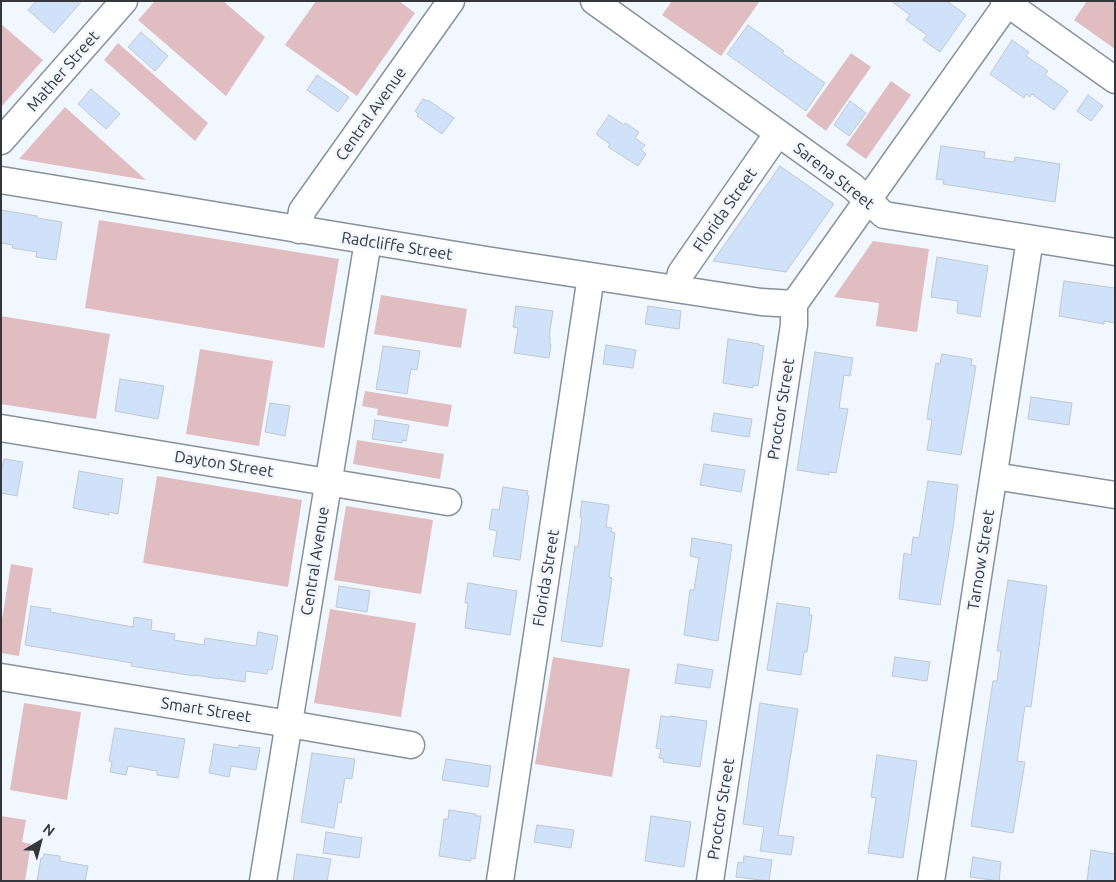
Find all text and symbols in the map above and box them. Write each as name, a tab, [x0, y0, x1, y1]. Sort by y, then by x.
street label: Mather Street	[23, 27, 103, 115]
street label: Central Avenue	[332, 63, 410, 165]
street label: Sarena Street	[790, 139, 878, 213]
street label: Florida Street	[689, 164, 761, 256]
street label: Radcliffe Street	[340, 228, 454, 264]
street label: Proctor Street	[764, 357, 798, 461]
street label: Dayton Street	[173, 447, 275, 481]
street label: Central Avenue	[297, 505, 333, 617]
street label: Tarnow Street	[964, 508, 998, 612]
street label: Florida Street	[529, 528, 563, 628]
street label: Smart Street	[160, 693, 252, 727]
street label: Proctor Street	[704, 757, 738, 861]
north arrow	[15, 817, 65, 867]
text: N	[40, 820, 58, 840]

